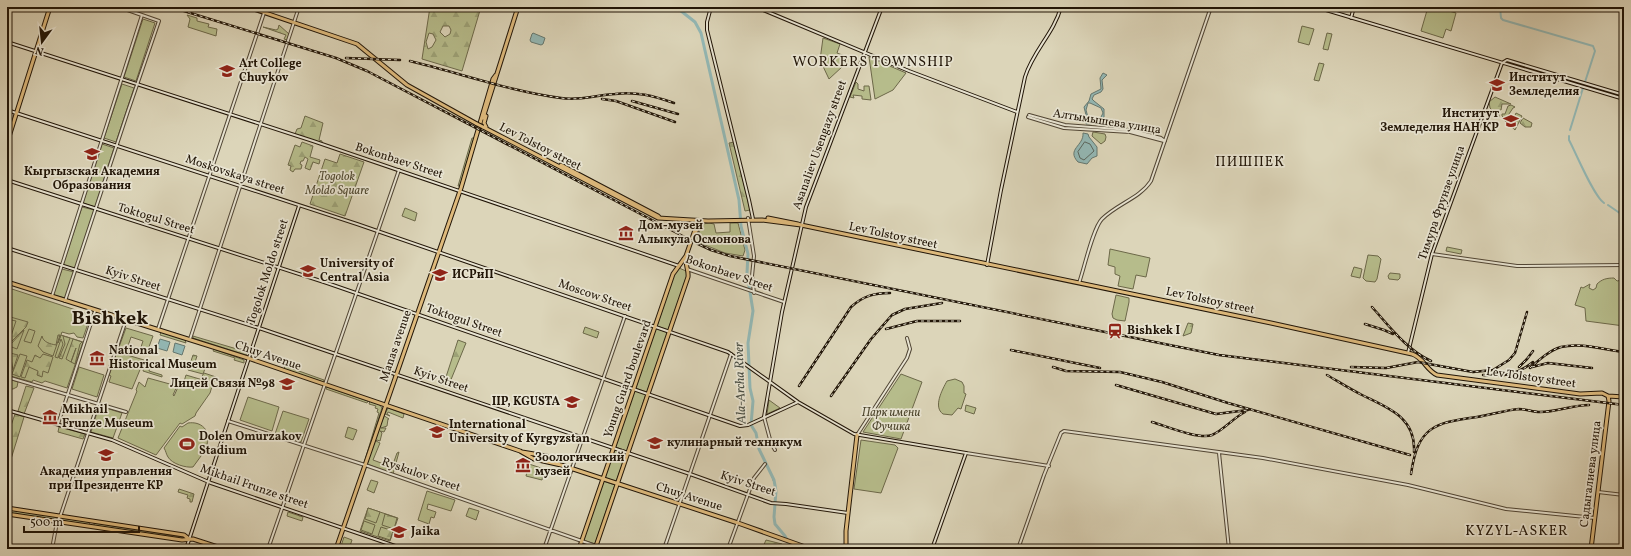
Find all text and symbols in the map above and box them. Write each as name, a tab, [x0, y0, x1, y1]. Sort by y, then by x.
north arrow	[22, 22, 62, 62]
text: N	[34, 42, 46, 58]
district label: WORKERS TOWNSHIP	[792, 53, 954, 72]
place label: Art College Chuykov	[239, 56, 302, 86]
school or university icon: Art College Chuykov	[218, 62, 236, 80]
place label: Институт Земледелия	[1509, 70, 1580, 100]
school or university icon: Институт Земледелия	[1488, 76, 1506, 94]
street label: Asanaliev Usengazy street	[789, 78, 851, 212]
street label: Алтымышева улица	[1052, 106, 1162, 138]
place label: Институт Земледелия НАН КР	[1380, 106, 1499, 136]
school or university icon: Институт Земледелия НАН КР	[1502, 112, 1520, 130]
street label: Lev Tolstoy street	[496, 119, 584, 175]
street label: Bokonbaev Street	[353, 139, 445, 183]
street label: Тимура Фрунзе улица	[1415, 144, 1469, 262]
school or university icon: Кыргызская Академия Образования	[83, 145, 101, 163]
street label: Moskovskaya street	[183, 151, 287, 199]
district label: ПИШПЕК	[1215, 153, 1285, 172]
place label: Кыргызская Академия Образования	[24, 164, 160, 194]
park label: Togolok Moldo Square	[304, 169, 369, 199]
street label: Toktogul Street	[115, 200, 197, 238]
street label: Togolok Moldo street	[243, 217, 293, 327]
place label: Дом-музей Алыкула Осмонова	[638, 218, 752, 248]
street label: Lev Tolstoy street	[847, 219, 939, 253]
museum icon: Дом-музей Алыкула Осмонова	[617, 224, 635, 242]
street label: Bokonbaev Street	[683, 252, 775, 296]
place label: University of Central Asia	[320, 256, 395, 286]
school or university icon: University of Central Asia	[299, 262, 317, 280]
street label: Kyiv Street	[103, 263, 163, 295]
school or university icon: ИСРиП	[431, 266, 449, 284]
place label: ИСРиП	[452, 267, 494, 283]
street label: Moscow Street	[556, 276, 634, 316]
street label: Lev Tolstoy street	[1164, 284, 1256, 318]
street label: Toktogul Street	[424, 300, 504, 342]
district label: Bishkek	[72, 305, 148, 333]
street label: Manas avenue	[376, 308, 416, 384]
street label: Young Guard boulevard	[600, 318, 656, 440]
station icon: Bishkek I	[1106, 322, 1124, 340]
place label: Bishkek I	[1127, 323, 1181, 339]
street label: Chuy Avenue	[233, 337, 304, 375]
water label: Ala-Archa River	[731, 342, 751, 425]
place label: National Historical Museum	[109, 343, 217, 373]
museum icon: National Historical Museum	[88, 349, 106, 367]
street label: Kyiv Street	[411, 363, 471, 397]
street label: Lev Tolstoy street	[1485, 364, 1577, 392]
school or university icon: Лицей Связи №98	[278, 375, 296, 393]
place label: Лицей Связи №98	[170, 376, 275, 392]
school or university icon: IIP, KGUSTA	[563, 393, 581, 411]
place label: IIP, KGUSTA	[492, 394, 560, 410]
place label: Mikhail Frunze Museum	[62, 402, 154, 432]
park label: Парк имени Фучика	[862, 405, 920, 435]
museum icon: Mikhail Frunze Museum	[41, 408, 59, 426]
place label: International University of Kyrgyzstan	[449, 417, 590, 447]
street label: Садыгалиева улица	[1577, 420, 1605, 528]
school or university icon: International University of Kyrgyzstan	[428, 423, 446, 441]
place label: Dolen Omurzakov Stadium	[199, 429, 302, 459]
school or university icon: кулинарный техникум	[646, 434, 664, 452]
sports icon: Dolen Omurzakov Stadium	[178, 435, 196, 453]
place label: кулинарный техникум	[667, 435, 802, 451]
school or university icon: Академия управления при Президенте КР	[97, 446, 115, 464]
place label: Зоологический музей	[535, 450, 625, 480]
street label: Ryskulov Street	[379, 454, 463, 496]
museum icon: Зоологический музей	[514, 456, 532, 474]
street label: Mikhail Frunze street	[198, 461, 310, 513]
place label: Академия управления при Президенте КР	[40, 464, 172, 494]
street label: Kyiv Street	[718, 468, 778, 500]
street label: Chuy Avenue	[654, 479, 725, 515]
scale bar	[24, 508, 139, 534]
text: 500 m	[30, 515, 64, 531]
district label: KYZYL-ASKER	[1465, 522, 1569, 541]
school or university icon: Jaika	[390, 523, 408, 541]
place label: Jaika	[410, 524, 440, 540]

